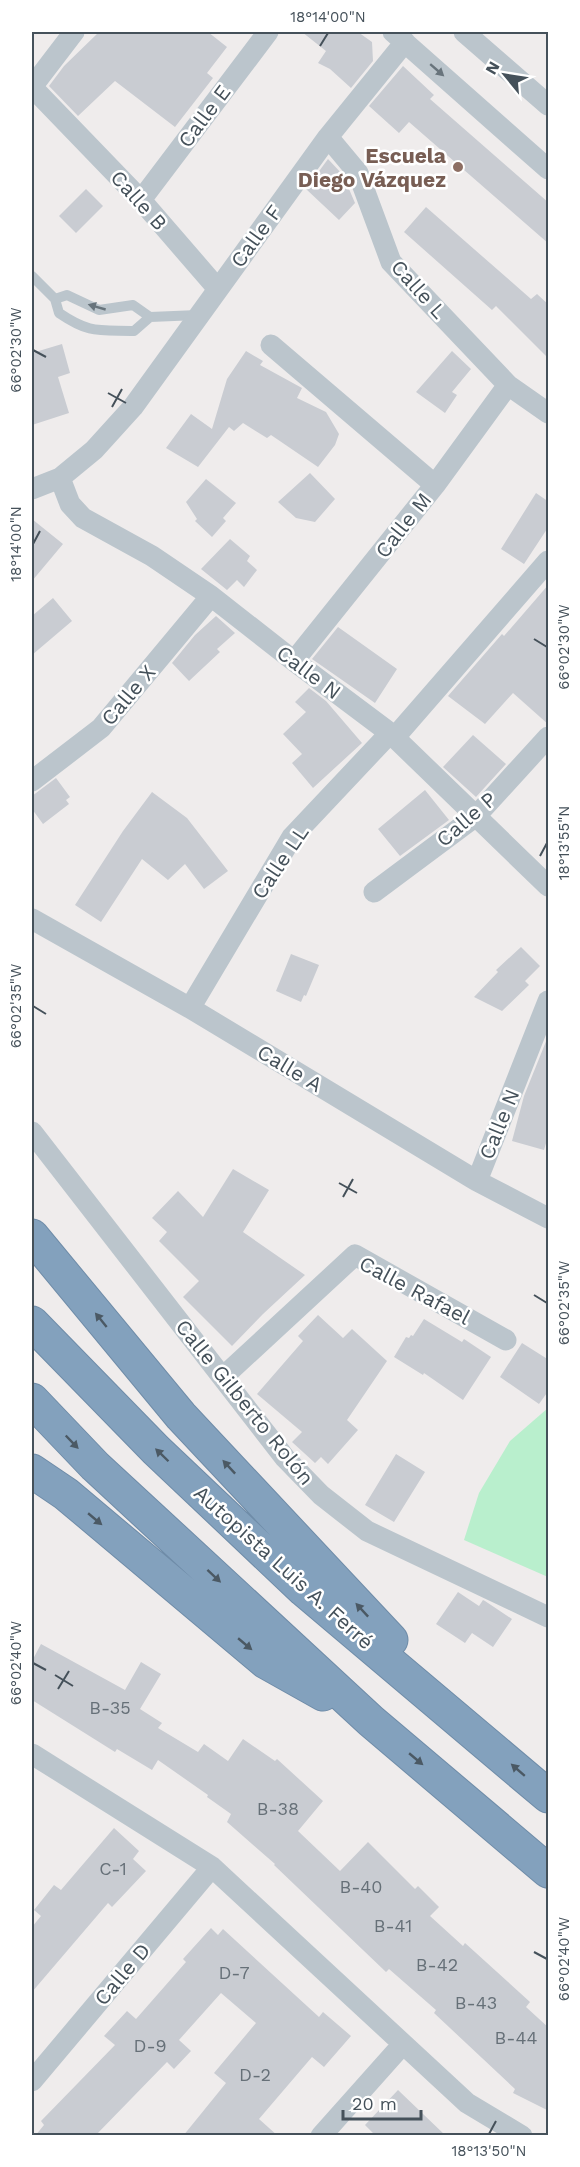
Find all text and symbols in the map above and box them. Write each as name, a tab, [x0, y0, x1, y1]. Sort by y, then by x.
text: 18°14'00"N	[290, 8, 366, 26]
north arrow	[475, 45, 535, 105]
text: N	[481, 58, 504, 78]
one-way arrow	[429, 63, 444, 76]
street label: Calle E	[172, 80, 236, 152]
place label: Escuela Diego Vázquez	[298, 143, 447, 192]
marker: Escuela Diego Vázquez	[451, 160, 465, 174]
street label: Calle B	[106, 165, 172, 235]
street label: Calle F	[225, 200, 287, 272]
street label: Calle L	[386, 254, 452, 324]
one-way arrow	[87, 302, 105, 311]
text: 66°02'30"W	[7, 307, 25, 393]
street label: Calle M	[370, 487, 436, 563]
text: 18°14'00"N	[7, 506, 25, 582]
text: 66°02'30"W	[555, 604, 573, 690]
street label: Calle N	[272, 640, 346, 704]
street label: Calle X	[96, 660, 160, 730]
street label: Calle P	[431, 786, 501, 852]
text: 18°13'55"N	[555, 806, 573, 880]
street label: Calle LL	[246, 820, 314, 904]
text: 66°02'35"W	[7, 964, 25, 1048]
street label: Calle A	[253, 1039, 327, 1097]
street label: Calle N	[474, 1085, 524, 1163]
street label: Calle Rafael	[355, 1250, 475, 1330]
text: 66°02'35"W	[555, 1261, 573, 1345]
one-way arrow	[95, 1313, 108, 1328]
street label: Calle Gilberto Rolón	[171, 1314, 319, 1490]
one-way arrow	[65, 1435, 79, 1450]
one-way arrow	[154, 1448, 169, 1462]
one-way arrow	[222, 1460, 236, 1475]
street label: Autopista Luis A. Ferré	[189, 1480, 379, 1654]
one-way arrow	[87, 1512, 103, 1525]
one-way arrow	[206, 1569, 221, 1582]
one-way arrow	[355, 1602, 369, 1617]
text: 66°02'40"W	[7, 1621, 25, 1705]
one-way arrow	[237, 1637, 252, 1650]
house number: B-35	[89, 1697, 131, 1718]
one-way arrow	[408, 1752, 423, 1765]
one-way arrow	[511, 1763, 526, 1777]
house number: B-38	[257, 1798, 299, 1819]
house number: C-1	[99, 1858, 127, 1879]
house number: B-40	[339, 1876, 383, 1897]
house number: B-41	[374, 1915, 412, 1936]
text: 66°02'40"W	[555, 1917, 573, 2001]
street label: Calle D	[89, 1938, 155, 2010]
house number: B-42	[416, 1954, 458, 1975]
house number: D-7	[218, 1962, 250, 1983]
house number: B-43	[455, 1992, 497, 2013]
house number: B-44	[495, 2027, 537, 2048]
house number: D-9	[133, 2035, 167, 2056]
house number: D-2	[239, 2064, 271, 2085]
scale bar	[343, 2083, 421, 2121]
text: 20 m	[352, 2093, 397, 2114]
text: 18°13'50"N	[451, 2142, 527, 2160]

